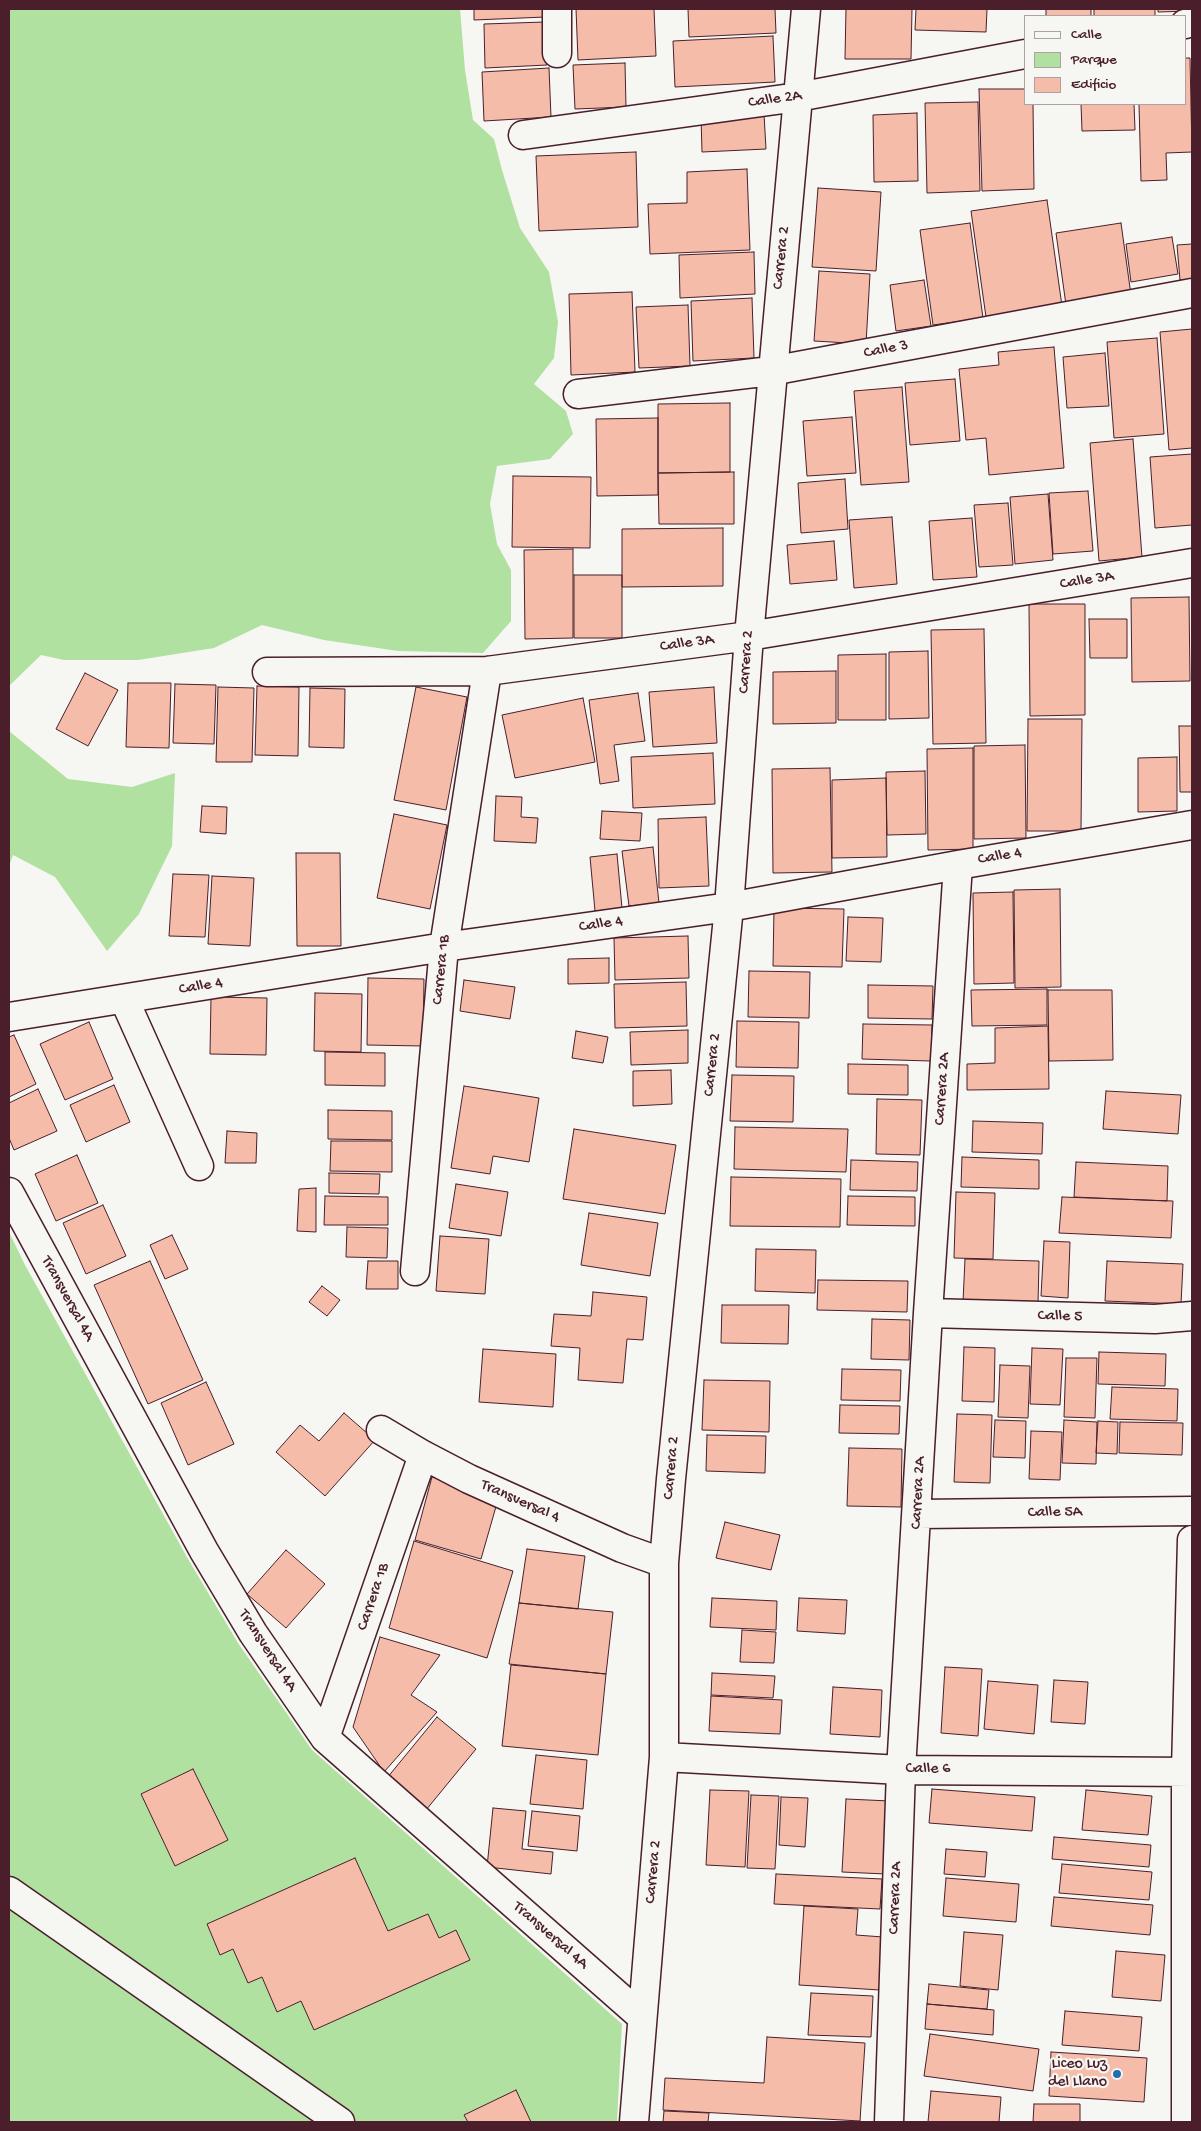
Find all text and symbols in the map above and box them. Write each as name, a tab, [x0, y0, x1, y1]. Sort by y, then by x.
legend	[1024, 15, 1186, 105]
text: Calle	[1071, 26, 1102, 44]
text: Parque	[1071, 51, 1117, 69]
text: Edificio	[1071, 76, 1116, 94]
street label: Calle 2A	[747, 87, 803, 113]
street label: Carrera 2	[769, 226, 795, 290]
street label: Calle 3	[862, 336, 910, 364]
street label: Calle 3A	[1059, 567, 1115, 595]
street label: Carrera 2	[735, 630, 759, 694]
street label: Calle 3A	[659, 631, 715, 657]
street label: Calle 4	[977, 844, 1023, 870]
street label: Calle 4	[578, 912, 624, 938]
street label: Carrera 1B	[429, 934, 455, 1006]
street label: Calle 4	[178, 974, 224, 1000]
street label: Carrera 2	[700, 1033, 726, 1097]
street label: Carrera 2A	[931, 1052, 955, 1126]
street label: Transversal 4A	[36, 1253, 98, 1345]
street label: Calle 5	[1037, 1307, 1083, 1327]
street label: Carrera 2	[660, 1436, 684, 1500]
street label: Carrera 2A	[908, 1456, 930, 1530]
street label: Transversal 4	[477, 1476, 563, 1528]
street label: Calle 5A	[1028, 1503, 1082, 1523]
street label: Carrera 1B	[354, 1561, 394, 1633]
street label: Transversal 4A	[233, 1606, 301, 1696]
street label: Calle 6	[906, 1760, 950, 1780]
street label: Carrera 2	[642, 1840, 666, 1904]
street label: Carrera 2A	[885, 1861, 907, 1935]
street label: Transversal 4A	[508, 1898, 592, 1974]
place label: Liceo Luz del Llano	[1048, 2055, 1107, 2093]
marker: Liceo Luz del Llano	[1111, 2068, 1123, 2080]

